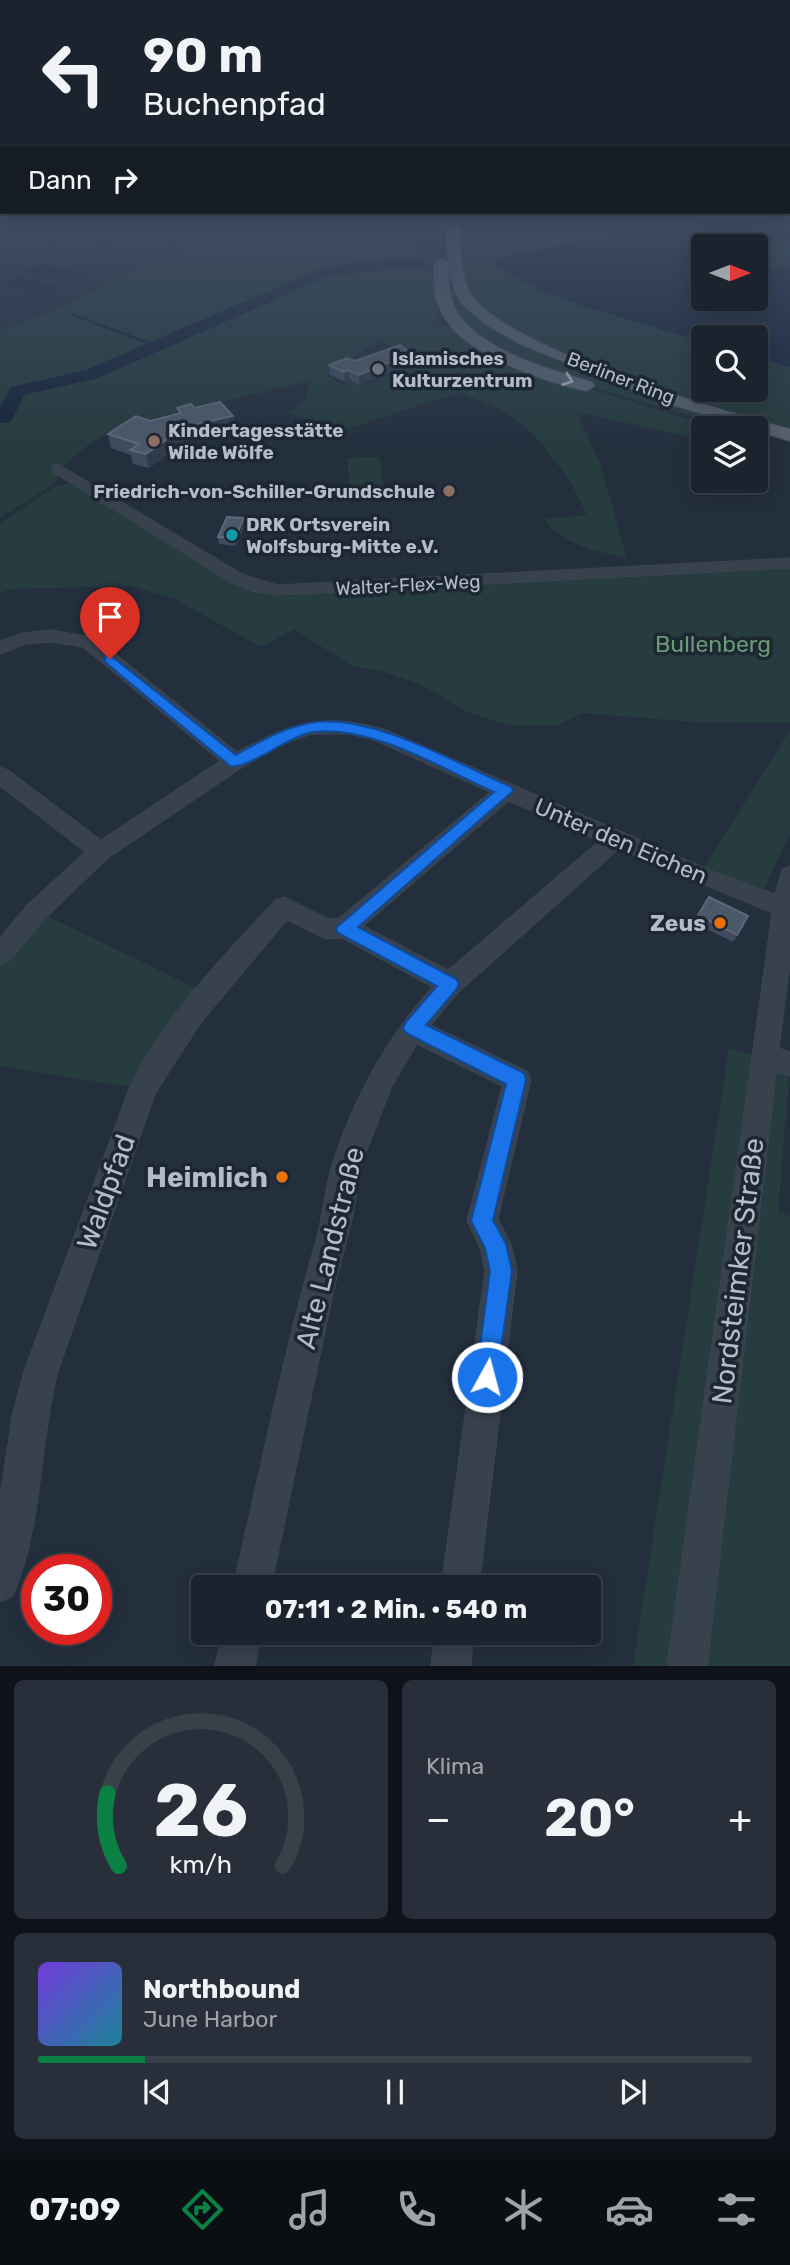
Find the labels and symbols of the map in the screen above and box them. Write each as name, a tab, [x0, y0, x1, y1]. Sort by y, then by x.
north arrow	[691, 234, 768, 312]
place label: Islamisches Kulturzentrum	[392, 347, 532, 392]
street label: Berliner Ring	[564, 347, 678, 409]
marker: Islamisches Kulturzentrum	[370, 361, 386, 377]
one-way arrow	[562, 371, 574, 385]
place label: Kindertagesstätte Wilde Wölfe	[168, 419, 344, 464]
marker: Kindertagesstätte Wilde Wölfe	[146, 433, 162, 449]
place label: Friedrich-von-Schiller-Grundschule	[93, 480, 435, 503]
marker: Friedrich-von-Schiller-Grundschule	[441, 483, 457, 499]
place label: DRK Ortsverein Wolfsburg-Mitte e.V.	[246, 513, 438, 558]
marker: DRK Ortsverein Wolfsburg-Mitte e.V.	[224, 527, 240, 543]
street label: Walter-Flex-Weg	[335, 570, 481, 600]
pin	[80, 587, 140, 659]
park label: Bullenberg	[655, 630, 771, 658]
street label: Unter den Eichen	[530, 792, 712, 890]
place label: Zeus	[650, 909, 706, 937]
marker: Zeus	[712, 915, 728, 931]
street label: Waldpfad	[70, 1130, 142, 1254]
street label: Nordsteimker Straße	[705, 1136, 771, 1406]
street label: Alte Landstraße	[289, 1144, 371, 1352]
place label: Heimlich	[146, 1161, 268, 1194]
marker: Heimlich	[274, 1169, 290, 1185]
position arrow	[450, 1340, 524, 1414]
speed limit sign: 30	[21, 1554, 112, 1645]

